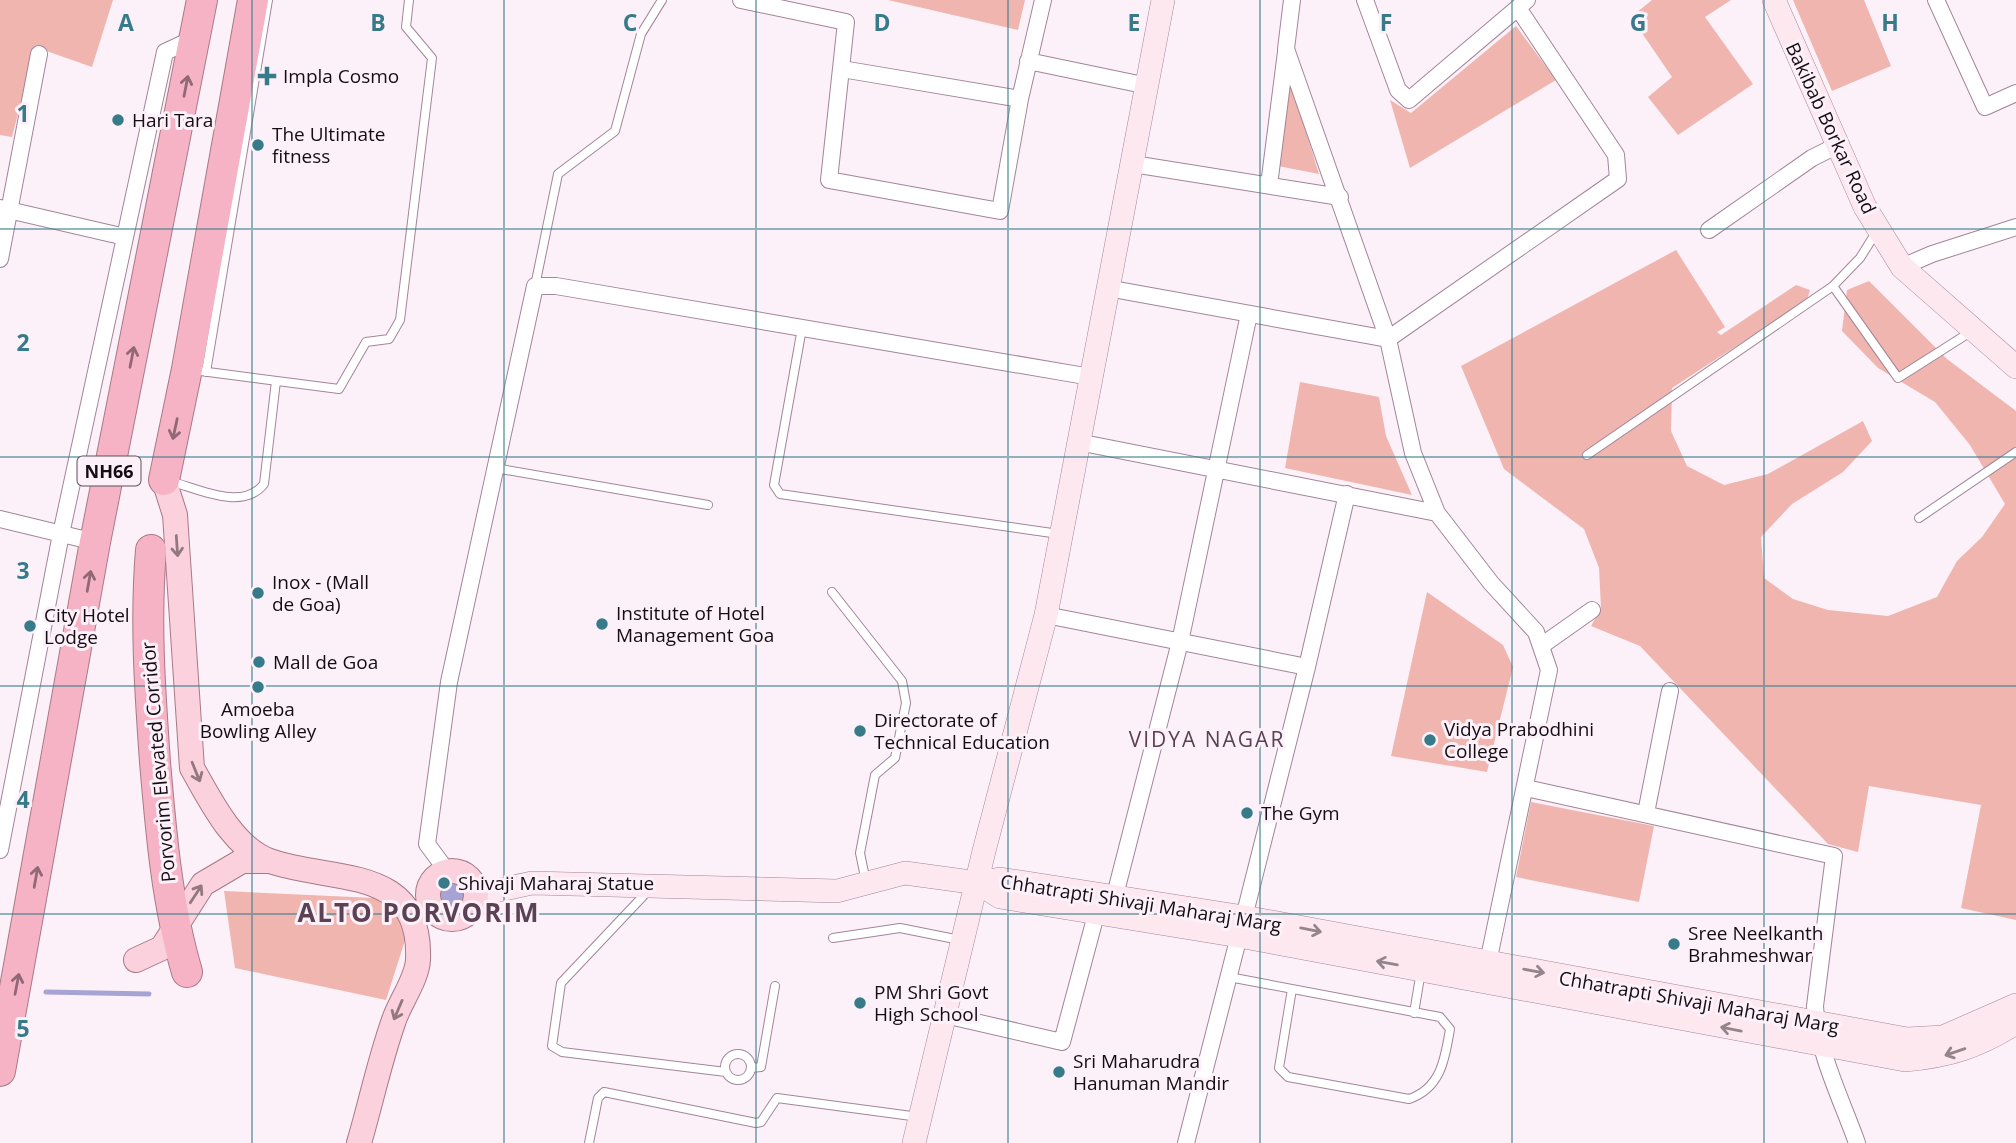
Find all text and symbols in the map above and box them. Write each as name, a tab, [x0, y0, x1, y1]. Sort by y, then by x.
text: A	[118, 6, 134, 38]
text: B	[370, 6, 386, 38]
text: C	[623, 6, 637, 38]
text: D	[873, 6, 891, 38]
text: E	[1128, 6, 1140, 38]
text: F	[1380, 6, 1392, 38]
text: G	[1630, 6, 1646, 38]
text: H	[1881, 6, 1899, 38]
street label: Bakibab Borkar Road	[1780, 38, 1882, 218]
place label: Impla Cosmo	[283, 63, 399, 89]
marker: Impla Cosmo	[257, 66, 277, 86]
one-way arrow	[179, 75, 193, 98]
text: 1	[16, 97, 30, 129]
place label: Hari Tara	[132, 107, 213, 133]
marker: Hari Tara	[110, 112, 126, 128]
place label: The Ultimate fitness	[272, 121, 386, 169]
marker: The Ultimate fitness	[250, 137, 266, 153]
text: 2	[16, 326, 30, 358]
one-way arrow	[126, 346, 139, 369]
one-way arrow	[167, 417, 181, 440]
road number: NH66	[78, 457, 140, 486]
one-way arrow	[171, 534, 184, 557]
text: 3	[16, 554, 30, 586]
place label: Inox - (Mall de Goa)	[272, 569, 369, 617]
one-way arrow	[83, 570, 96, 592]
marker: Inox - (Mall de Goa)	[250, 585, 266, 601]
place label: Institute of Hotel Management Goa	[616, 600, 774, 648]
place label: City Hotel Lodge	[44, 602, 130, 650]
marker: Institute of Hotel Management Goa	[594, 616, 610, 632]
marker: City Hotel Lodge	[22, 618, 38, 634]
street label: Porvorim Elevated Corridor	[135, 640, 181, 883]
place label: Mall de Goa	[273, 649, 378, 675]
marker: Mall de Goa	[251, 654, 267, 670]
marker: Amoeba Bowling Alley	[250, 679, 266, 695]
place label: Amoeba Bowling Alley	[200, 696, 317, 744]
place label: Directorate of Technical Education	[874, 707, 1050, 755]
place label: Vidya Prabodhini College	[1444, 716, 1594, 764]
marker: Directorate of Technical Education	[852, 723, 868, 739]
district label: VIDYA NAGAR	[1129, 725, 1285, 753]
marker: Vidya Prabodhini College	[1422, 732, 1438, 748]
one-way arrow	[191, 761, 203, 782]
text: 4	[16, 783, 30, 815]
place label: The Gym	[1261, 800, 1340, 826]
marker: The Gym	[1239, 805, 1255, 821]
one-way arrow	[30, 866, 43, 889]
street label: Chhatrapti Shivaji Maharaj Marg	[999, 868, 1283, 938]
place label: Shivaji Maharaj Statue	[458, 870, 654, 896]
marker: Shivaji Maharaj Statue	[436, 875, 452, 891]
one-way arrow	[189, 885, 203, 905]
district label: ALTO PORVORIM	[297, 894, 541, 930]
place label: Sree Neelkanth Brahmeshwar	[1688, 920, 1824, 968]
one-way arrow	[1299, 923, 1322, 937]
marker: Sree Neelkanth Brahmeshwar	[1666, 936, 1682, 952]
one-way arrow	[1376, 956, 1399, 969]
one-way arrow	[1522, 965, 1545, 979]
street label: Chhatrapti Shivaji Maharaj Marg	[1557, 965, 1841, 1039]
one-way arrow	[10, 973, 24, 996]
place label: PM Shri Govt High School	[874, 979, 989, 1027]
marker: PM Shri Govt High School	[852, 995, 868, 1011]
one-way arrow	[391, 999, 404, 1020]
text: 5	[16, 1012, 30, 1044]
one-way arrow	[1720, 1021, 1743, 1035]
one-way arrow	[1944, 1047, 1966, 1059]
place label: Sri Maharudra Hanuman Mandir	[1073, 1048, 1229, 1096]
marker: Sri Maharudra Hanuman Mandir	[1051, 1064, 1067, 1080]

